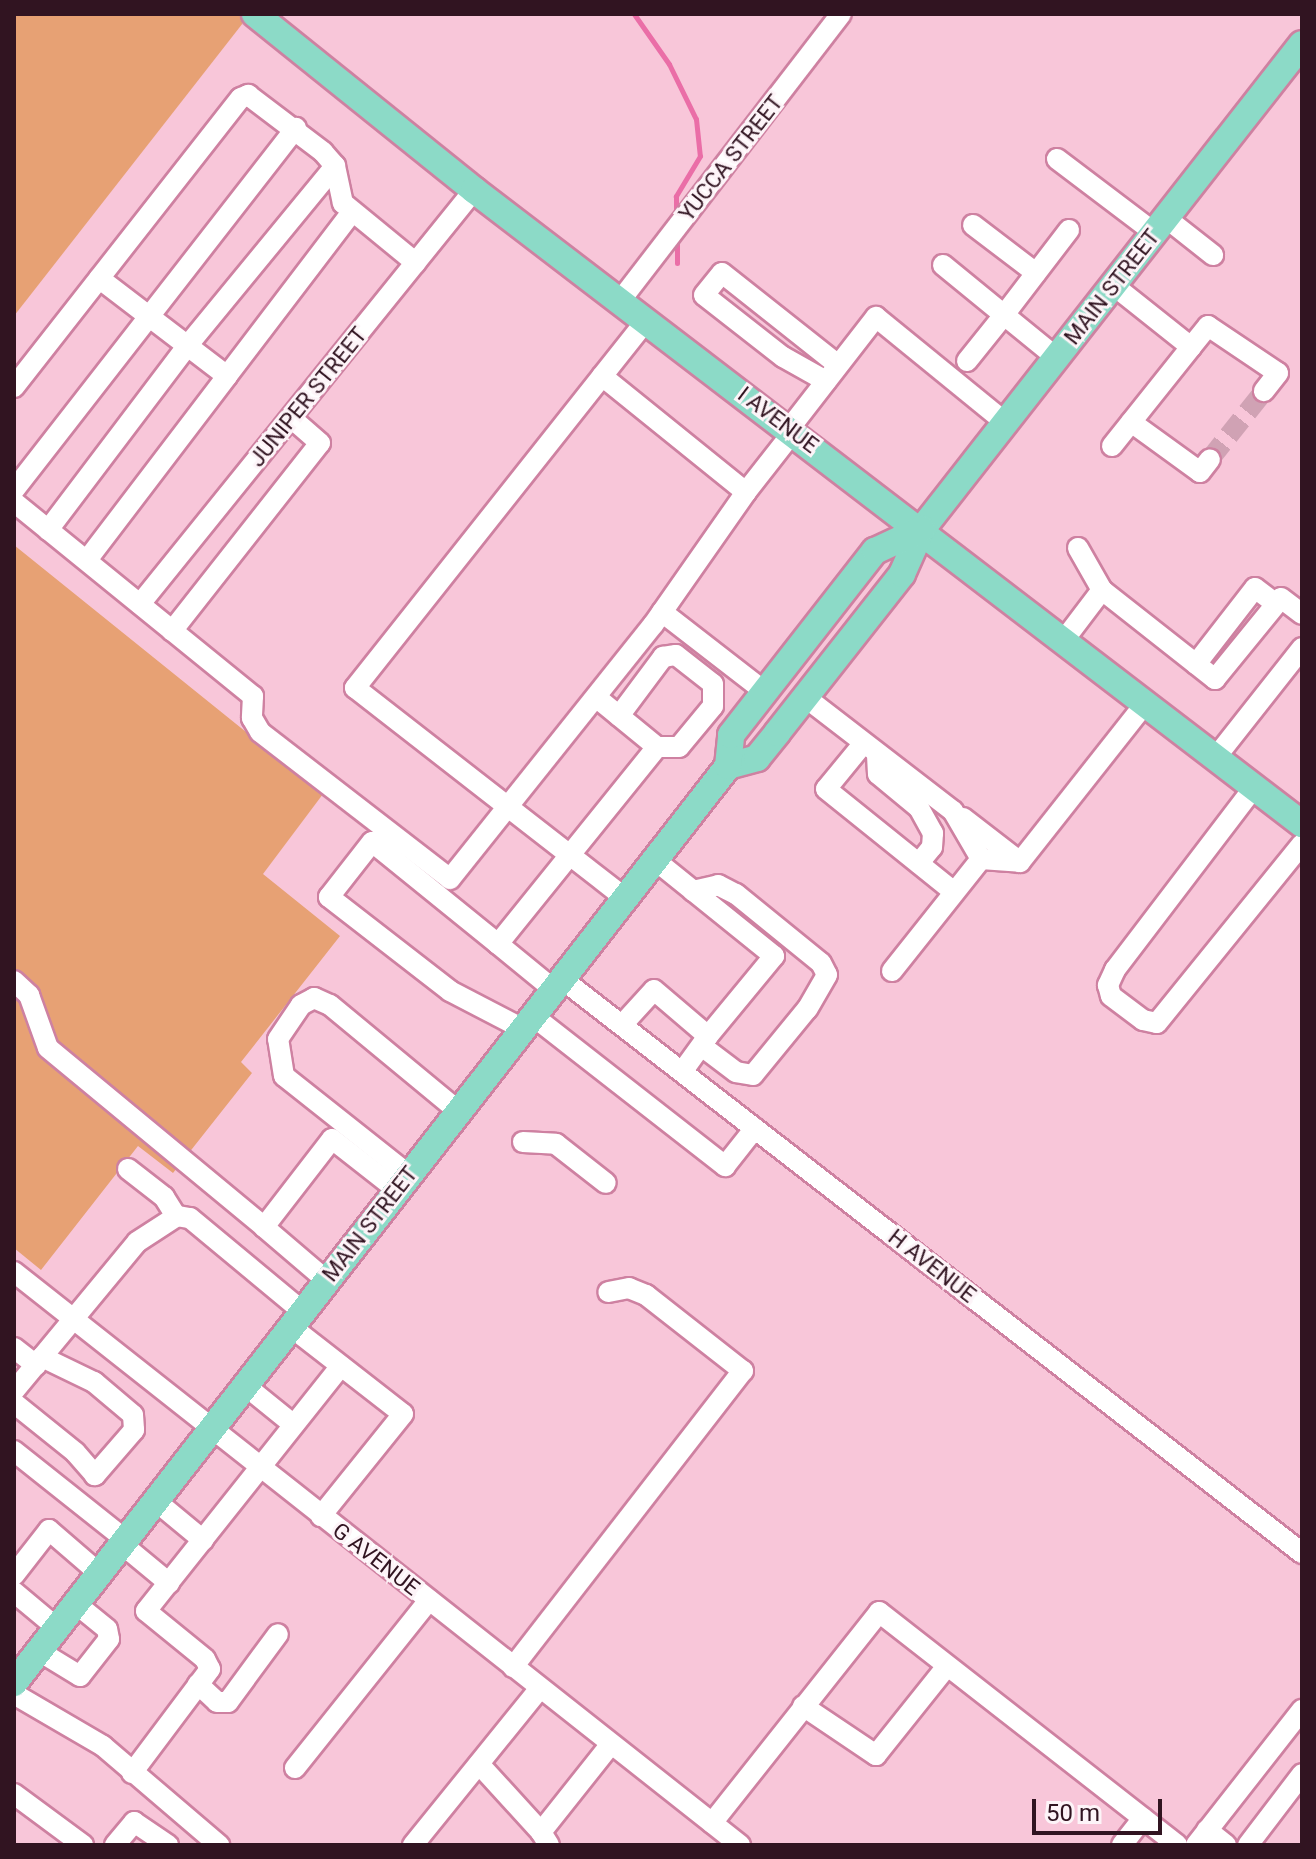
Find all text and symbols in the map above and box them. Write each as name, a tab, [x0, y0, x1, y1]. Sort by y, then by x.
street label: YUCCA STREET	[674, 90, 788, 226]
street label: MAIN STREET	[1059, 224, 1165, 350]
street label: JUNIPER STREET	[244, 322, 372, 472]
street label: I AVENUE	[733, 381, 823, 459]
street label: MAIN STREET	[317, 1161, 423, 1287]
street label: H AVENUE	[883, 1224, 981, 1308]
street label: G AVENUE	[327, 1517, 425, 1601]
scale bar	[1036, 1783, 1166, 1833]
text: 50 m	[1046, 1799, 1100, 1827]

